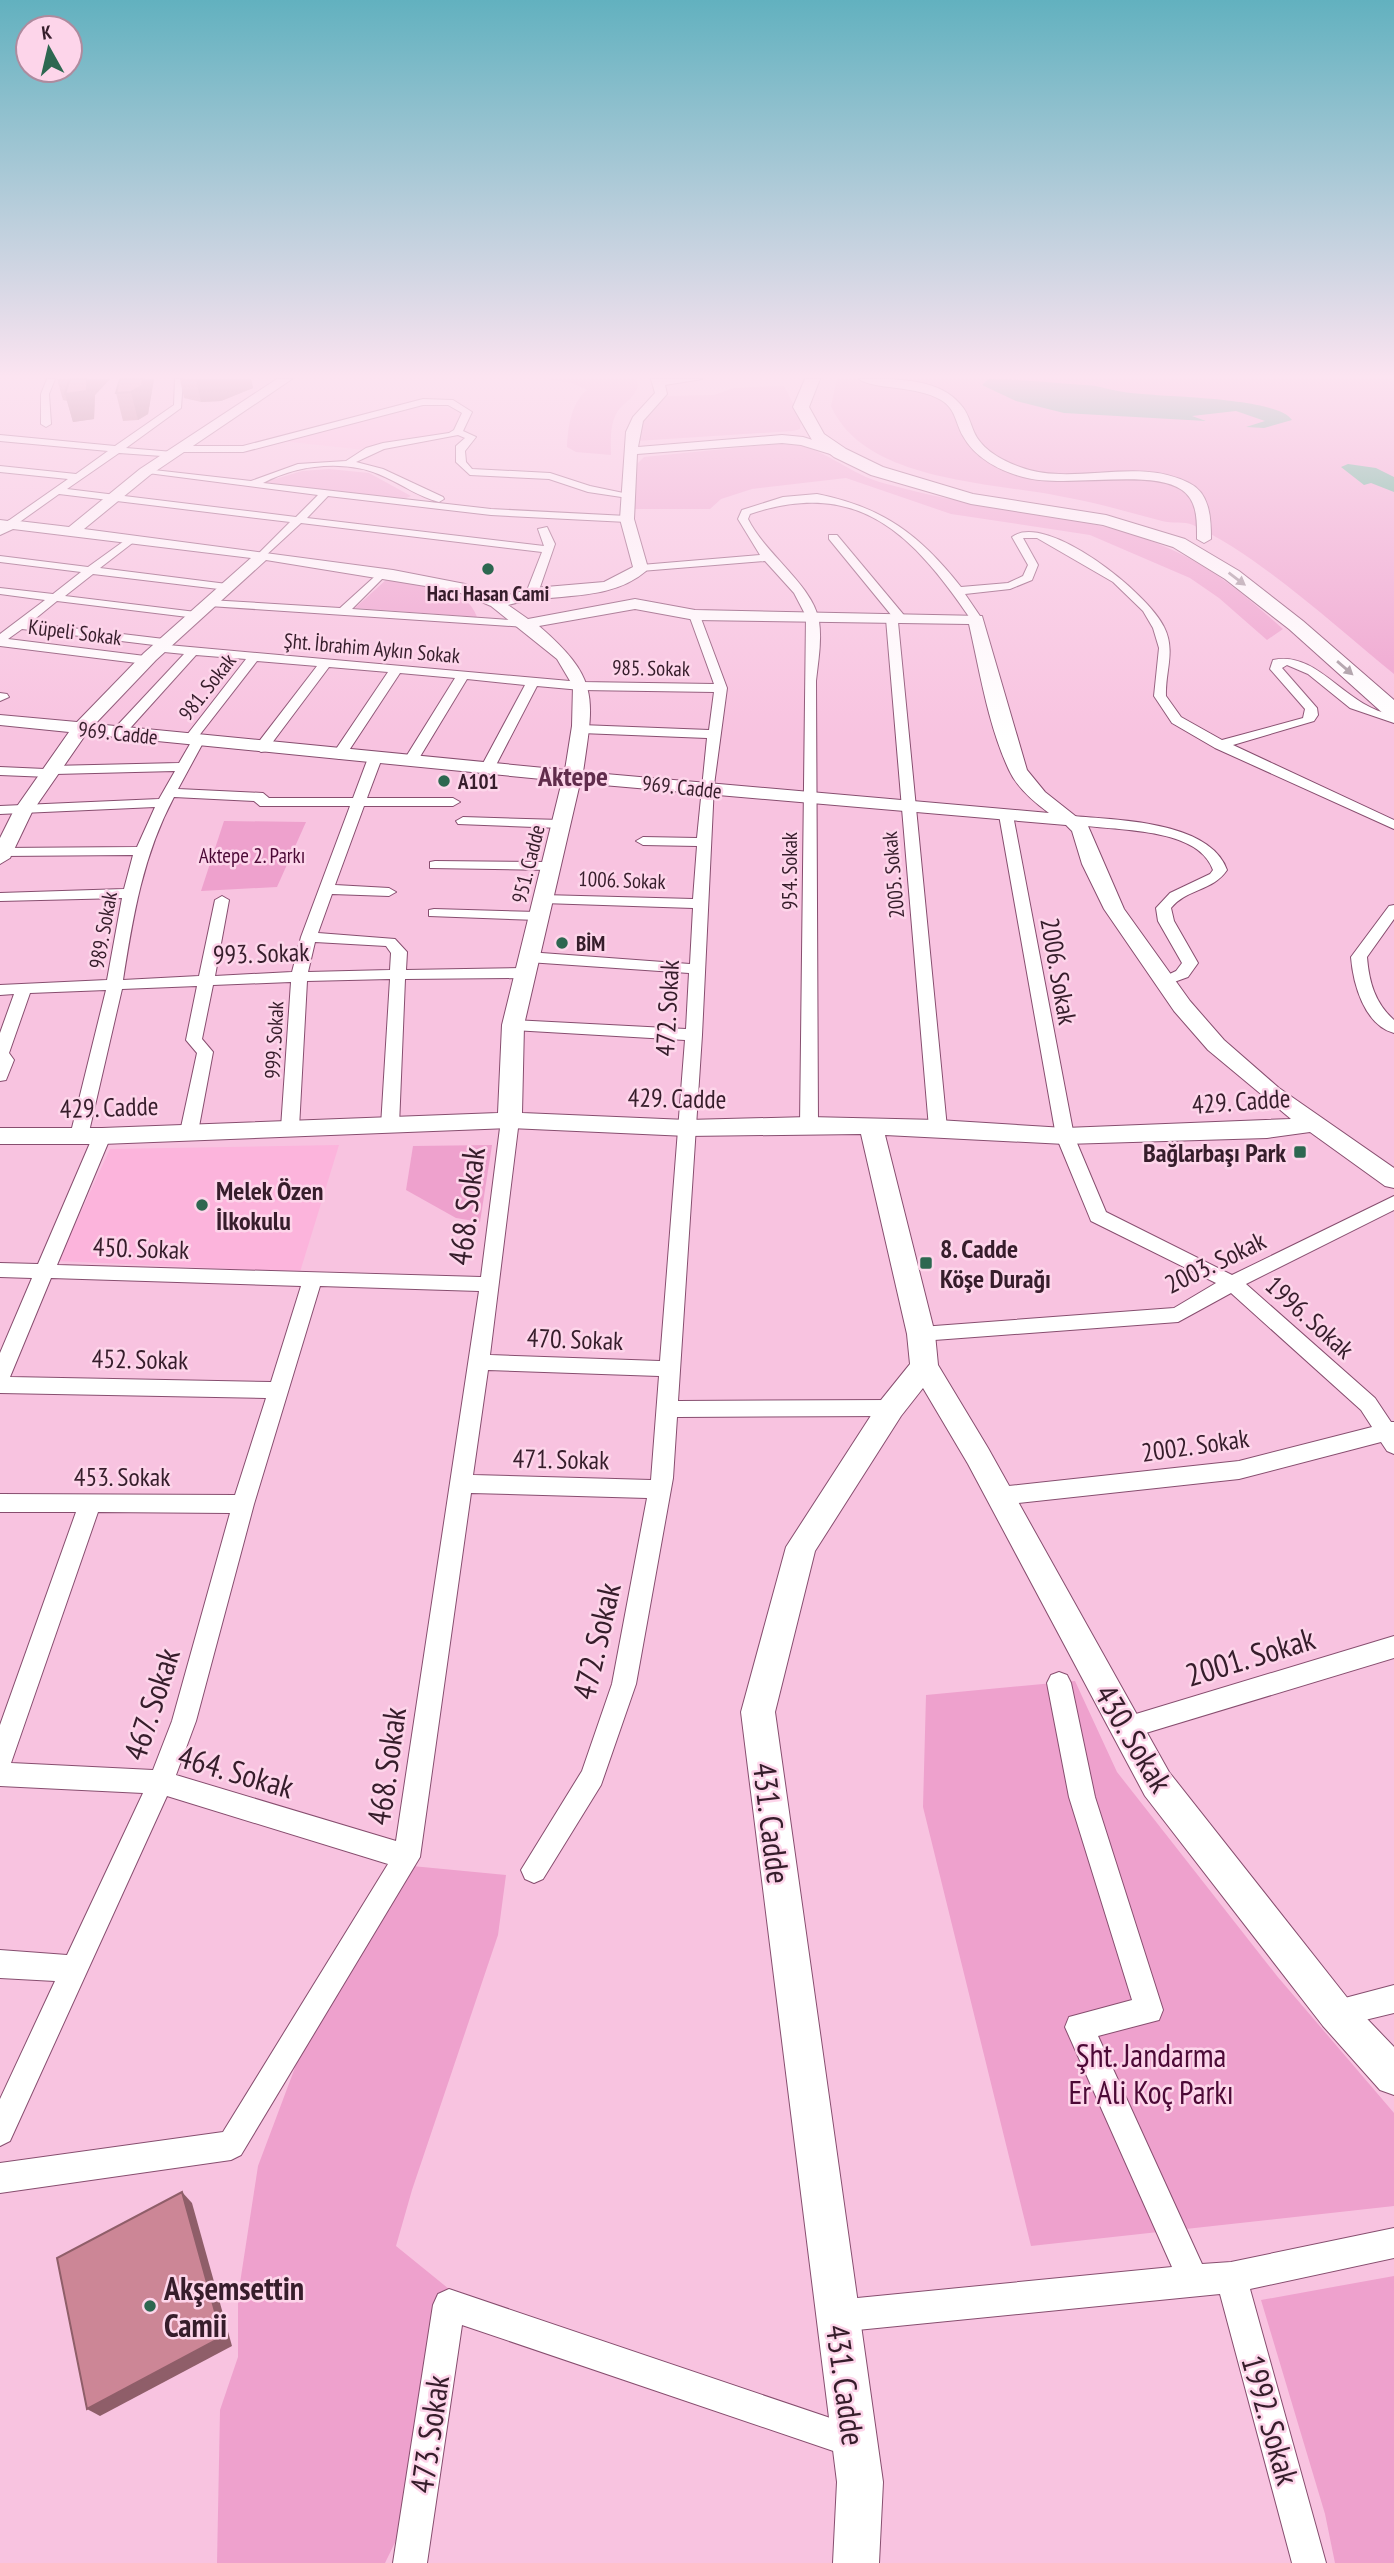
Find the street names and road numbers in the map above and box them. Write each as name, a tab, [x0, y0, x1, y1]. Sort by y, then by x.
street label: Küpeli Sokak	[27, 613, 123, 651]
street label: Şht. İbrahim Aykın Sokak	[283, 627, 461, 669]
street label: 981. Sokak	[172, 648, 242, 726]
street label: 985. Sokak	[612, 654, 690, 682]
street label: 969. Cadde	[77, 715, 159, 751]
street label: 969. Cadde	[641, 769, 723, 805]
street label: 951. Cadde	[505, 822, 551, 906]
street label: 2005. Sokak	[876, 830, 910, 920]
street label: 954. Sokak	[776, 832, 803, 910]
street label: 1006. Sokak	[578, 865, 666, 895]
street label: 989. Sokak	[83, 889, 123, 971]
street label: 2006. Sokak	[1033, 915, 1085, 1027]
street label: 993. Sokak	[212, 935, 310, 971]
street label: 472. Sokak	[648, 959, 686, 1057]
street label: 999. Sokak	[258, 1000, 290, 1080]
street label: 429. Cadde	[627, 1081, 727, 1115]
street label: 429. Cadde	[1191, 1081, 1291, 1121]
street label: 429. Cadde	[59, 1089, 159, 1125]
street label: 468. Sokak	[438, 1144, 494, 1267]
street label: 2003. Sokak	[1159, 1223, 1271, 1301]
street label: 450. Sokak	[92, 1230, 190, 1266]
street label: 1996. Sokak	[1259, 1269, 1361, 1365]
street label: 470. Sokak	[526, 1321, 624, 1357]
street label: 452. Sokak	[91, 1342, 189, 1376]
street label: 2002. Sokak	[1139, 1421, 1251, 1469]
street label: 471. Sokak	[512, 1442, 610, 1476]
street label: 453. Sokak	[74, 1460, 170, 1493]
street label: 472. Sokak	[562, 1578, 630, 1704]
street label: 2001. Sokak	[1180, 1616, 1320, 1696]
street label: 467. Sokak	[113, 1642, 189, 1766]
street label: 430. Sokak	[1085, 1676, 1183, 1800]
street label: 468. Sokak	[357, 1704, 415, 1828]
street label: 464. Sokak	[173, 1734, 299, 1808]
street label: 431. Cadde	[744, 1760, 800, 1886]
street label: 431. Cadde	[817, 2322, 875, 2448]
street label: 1992. Sokak	[1232, 2350, 1310, 2490]
street label: 473. Sokak	[400, 2372, 458, 2496]

